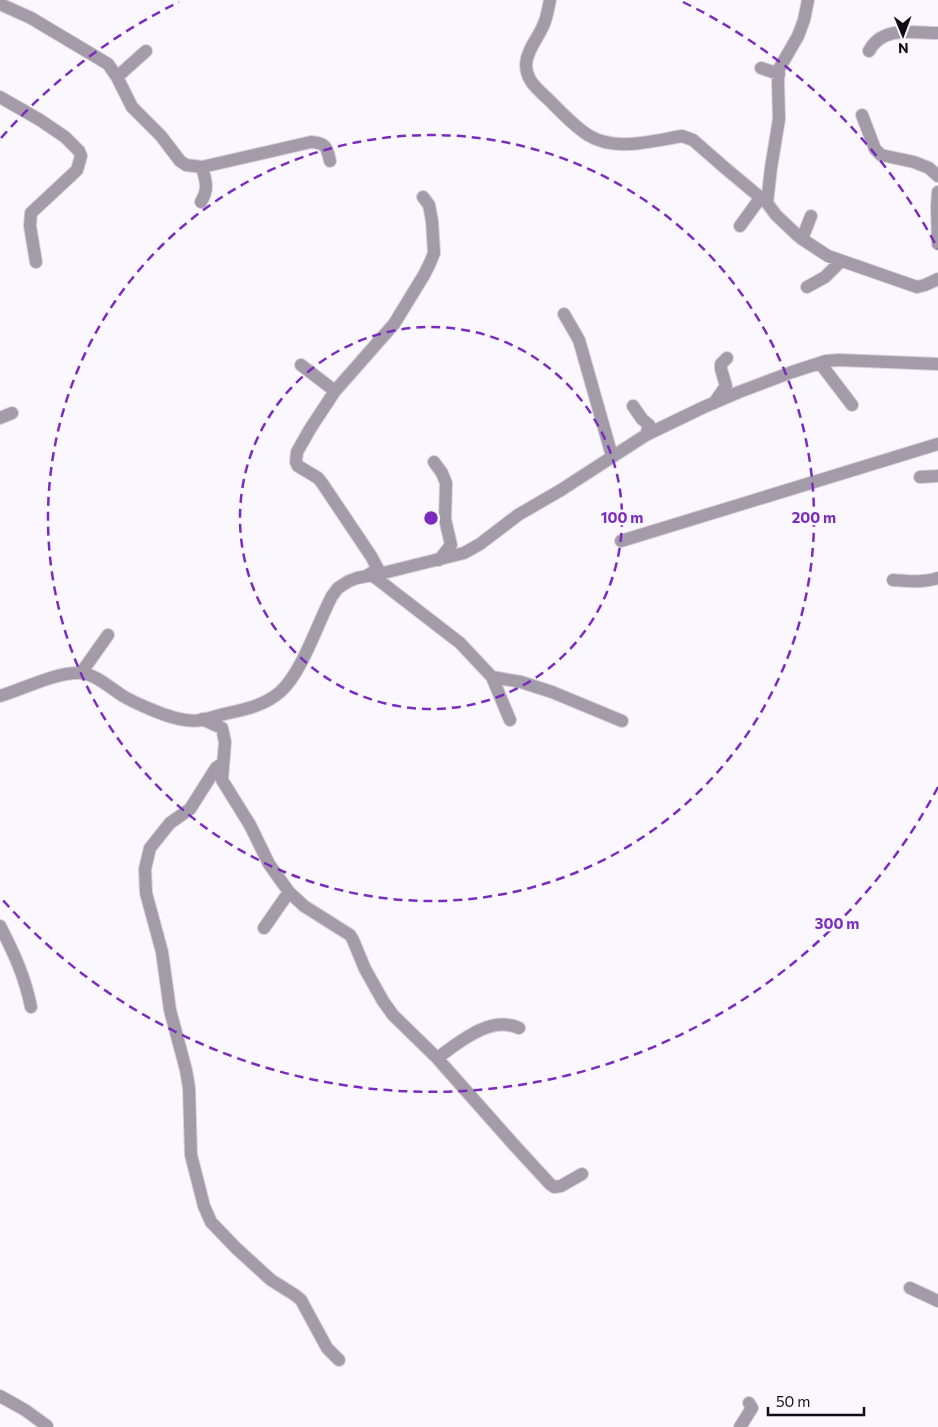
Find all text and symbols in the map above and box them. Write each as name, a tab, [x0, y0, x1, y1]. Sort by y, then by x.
north arrow	[878, 10, 928, 60]
text: N	[898, 40, 909, 57]
text: 100 m	[601, 508, 643, 526]
text: 200 m	[792, 508, 836, 526]
centre of rings	[422, 509, 440, 527]
text: 300 m	[815, 914, 859, 932]
scale bar	[768, 1384, 864, 1416]
text: 50 m	[776, 1392, 810, 1410]

